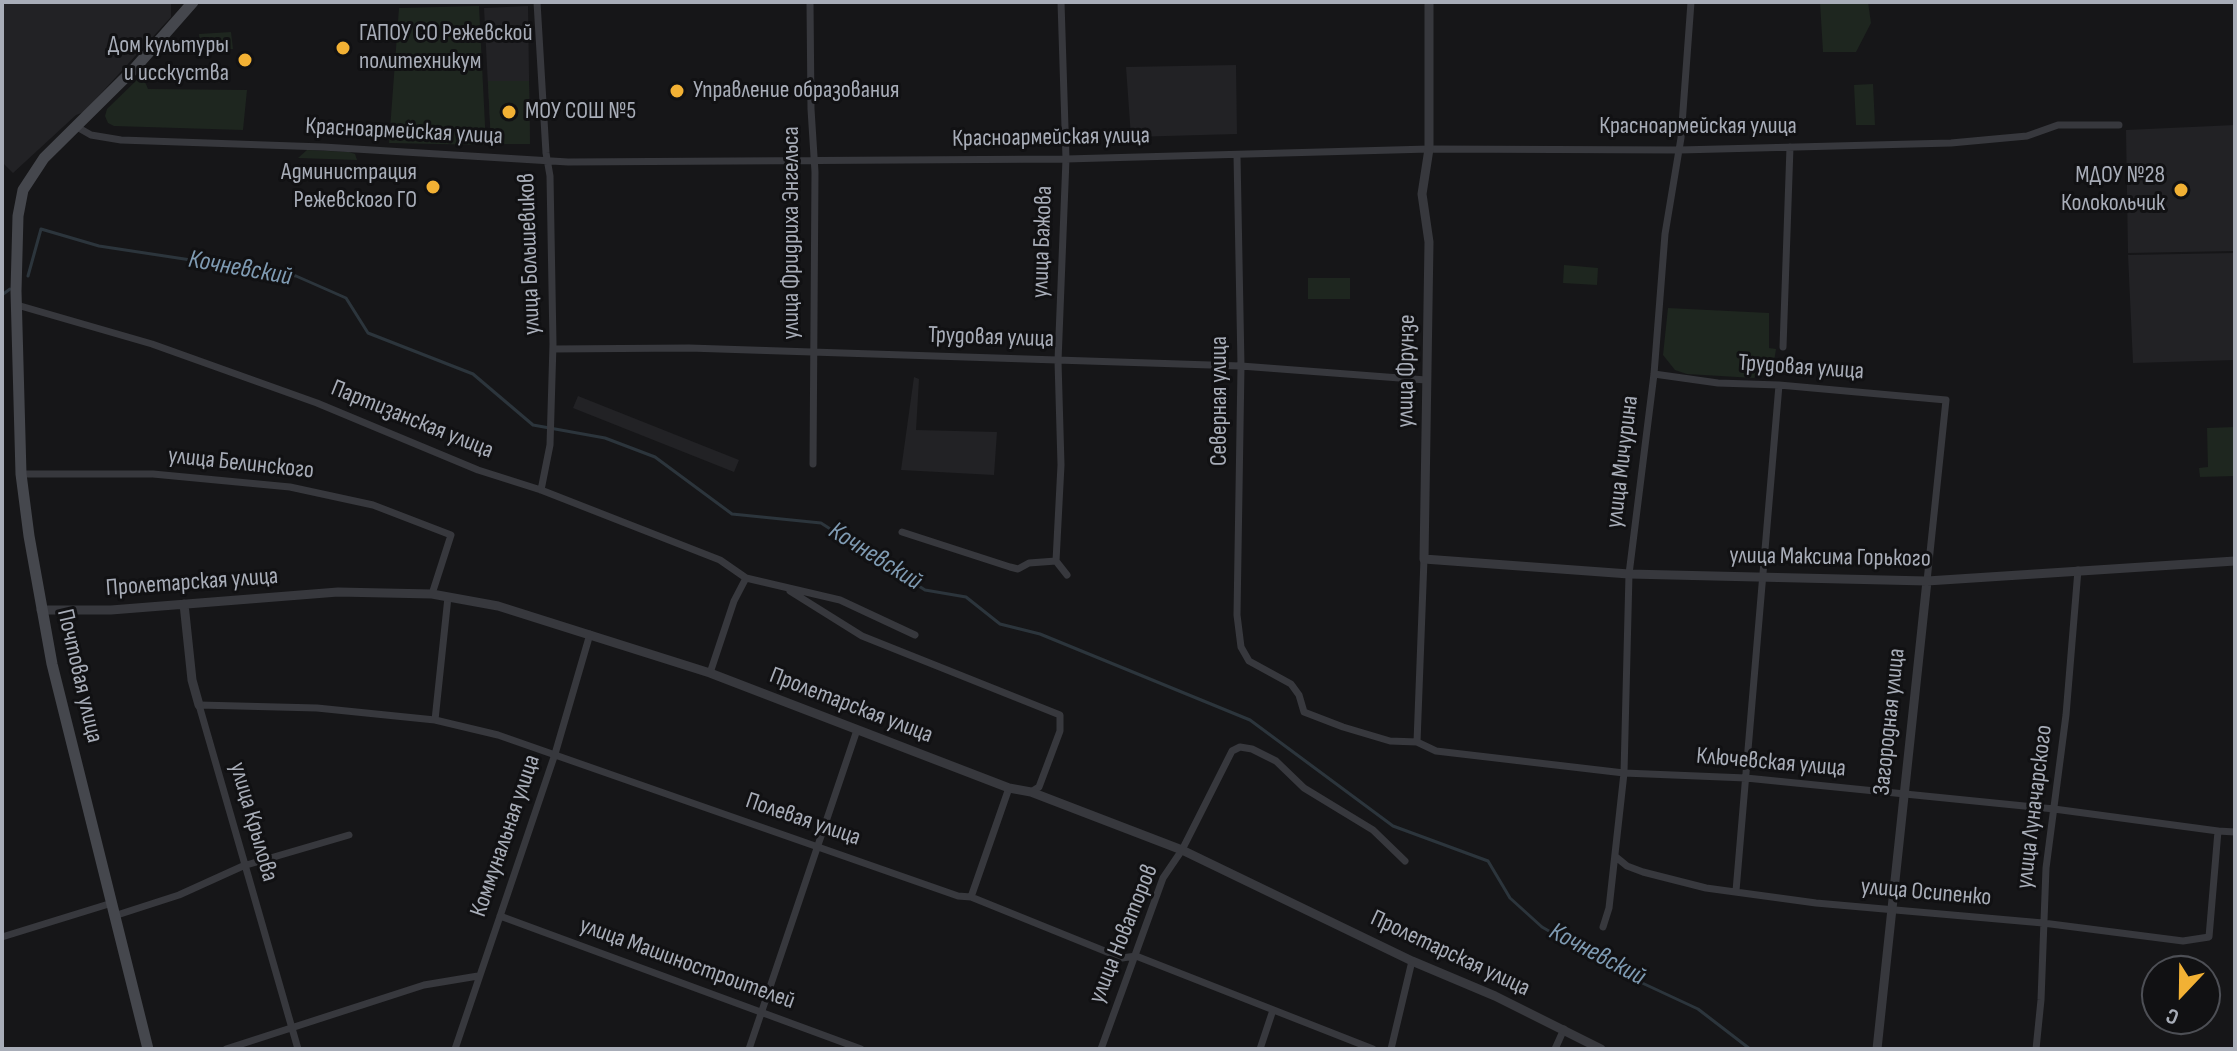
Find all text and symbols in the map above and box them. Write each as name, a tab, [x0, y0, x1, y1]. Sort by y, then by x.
place label: ГАПОУ СО Режевской политехникум	[359, 20, 533, 76]
place label: Дом культуры и исскуства	[108, 32, 229, 88]
marker: ГАПОУ СО Режевской политехникум	[334, 39, 352, 57]
marker: Дом культуры и исскуства	[236, 51, 254, 69]
place label: Управление образования	[693, 77, 900, 105]
marker: Управление образования	[668, 82, 686, 100]
place label: МОУ СОШ №5	[525, 98, 636, 126]
marker: МОУ СОШ №5	[500, 103, 518, 121]
street label: Красноармейская улица	[305, 112, 503, 152]
street label: Красноармейская улица	[1599, 113, 1797, 141]
street label: Красноармейская улица	[952, 122, 1150, 154]
street label: улица Фридриха Энгельса	[778, 126, 806, 340]
place label: Администрация Режевского ГО	[281, 159, 417, 215]
place label: МДОУ №28 Колокольчик	[2061, 162, 2165, 218]
street label: улица Большевиков	[513, 172, 547, 336]
marker: Администрация Режевского ГО	[424, 178, 442, 196]
marker: МДОУ №28 Колокольчик	[2172, 181, 2190, 199]
street label: улица Бажова	[1027, 185, 1059, 299]
water label: Кочневский	[186, 245, 294, 293]
street label: улица Фрунзе	[1392, 314, 1422, 428]
street label: Трудовая улица	[928, 321, 1054, 355]
street label: Северная улица	[1206, 336, 1234, 466]
street label: Трудовая улица	[1737, 349, 1865, 387]
street label: Партизанская улица	[327, 374, 497, 466]
street label: улица Мичурина	[1601, 394, 1645, 530]
street label: улица Белинского	[167, 442, 315, 486]
water label: Кочневский	[822, 516, 928, 598]
street label: улица Максима Горького	[1729, 542, 1931, 574]
street label: Пролетарская улица	[105, 563, 279, 603]
street label: Почтовая улица	[50, 606, 108, 746]
street label: Загородная улица	[1868, 647, 1912, 797]
street label: Пролетарская улица	[765, 662, 937, 750]
street label: улица Луначарского	[2011, 723, 2059, 891]
street label: Ключевская улица	[1695, 742, 1847, 784]
street label: Коммунальная улица	[465, 751, 547, 921]
street label: улица Крылова	[222, 759, 284, 885]
street label: Полевая улица	[742, 787, 864, 853]
street label: улица Новаторов	[1083, 860, 1165, 1008]
street label: улица Осипенко	[1860, 873, 1992, 913]
street label: Пролетарская улица	[1366, 904, 1534, 1004]
street label: улица Машиностроителей	[575, 912, 799, 1016]
water label: Кочневский	[1544, 917, 1650, 993]
north arrow	[2141, 955, 2221, 1035]
text: С	[2162, 1001, 2183, 1030]

